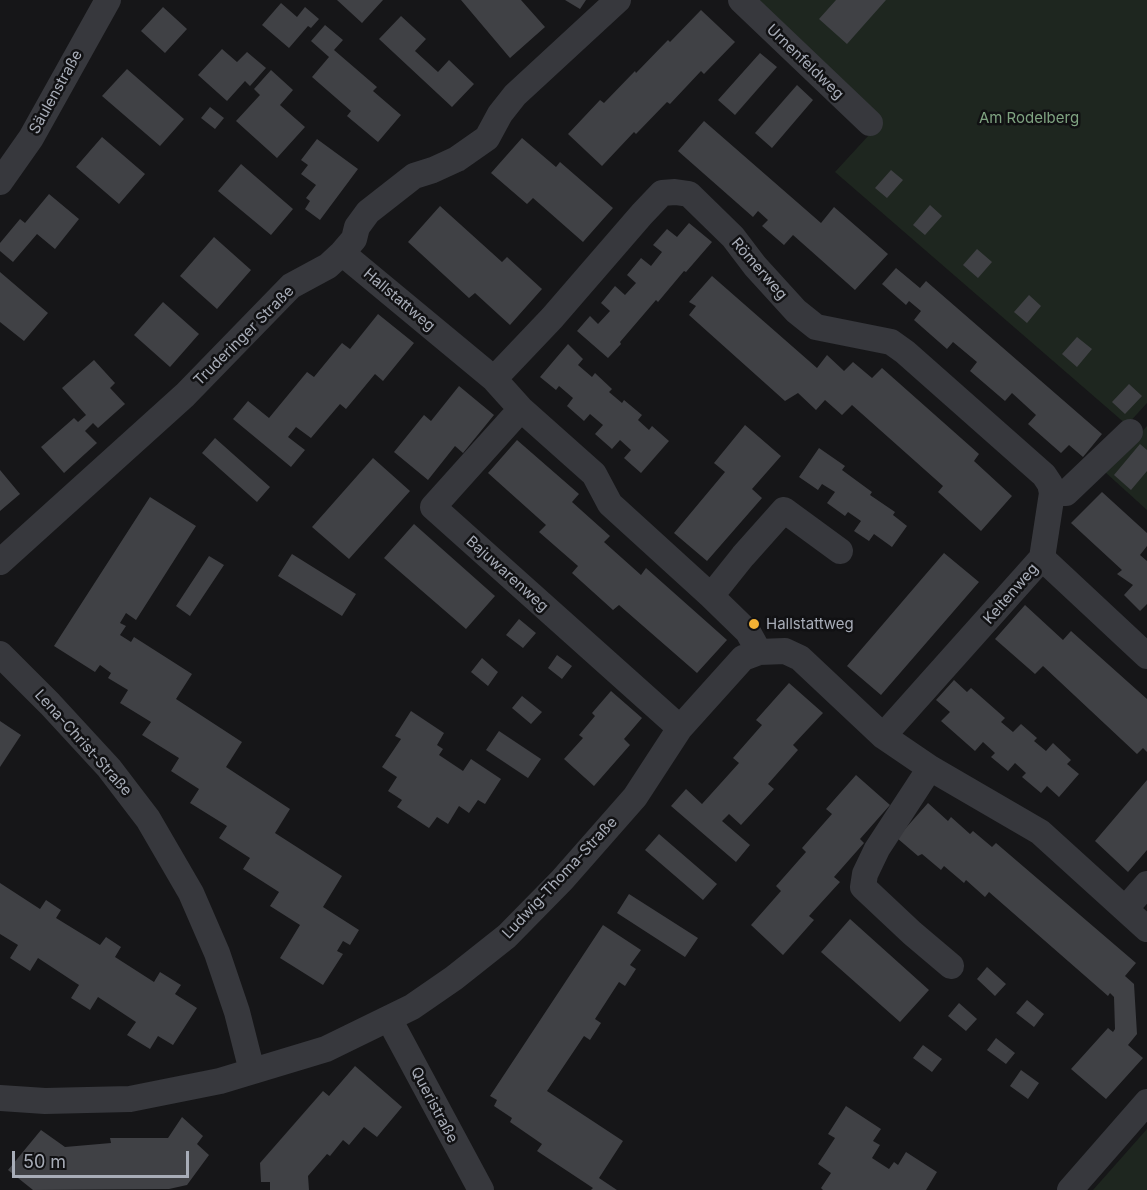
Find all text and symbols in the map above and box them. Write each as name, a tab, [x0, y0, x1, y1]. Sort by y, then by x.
street label: Urnenfeldweg	[763, 21, 847, 103]
street label: Säulenstraße	[26, 47, 86, 137]
park label: Am Rodelberg	[979, 109, 1079, 127]
street label: Römerweg	[727, 234, 791, 304]
street label: Hallstattweg	[360, 265, 438, 335]
street label: Truderinger Straße	[190, 282, 298, 390]
street label: Bajuwarenweg	[462, 532, 552, 616]
street label: Keltenweg	[980, 560, 1042, 628]
place label: Hallstattweg	[766, 615, 854, 633]
marker: Hallstattweg	[747, 617, 761, 631]
street label: Lena-Christ-Straße	[31, 686, 135, 800]
street label: Ludwig-Thoma-Straße	[499, 813, 621, 943]
street label: Queristraße	[406, 1064, 462, 1146]
scale bar	[15, 1139, 192, 1177]
text: 50 m	[23, 1151, 66, 1172]

